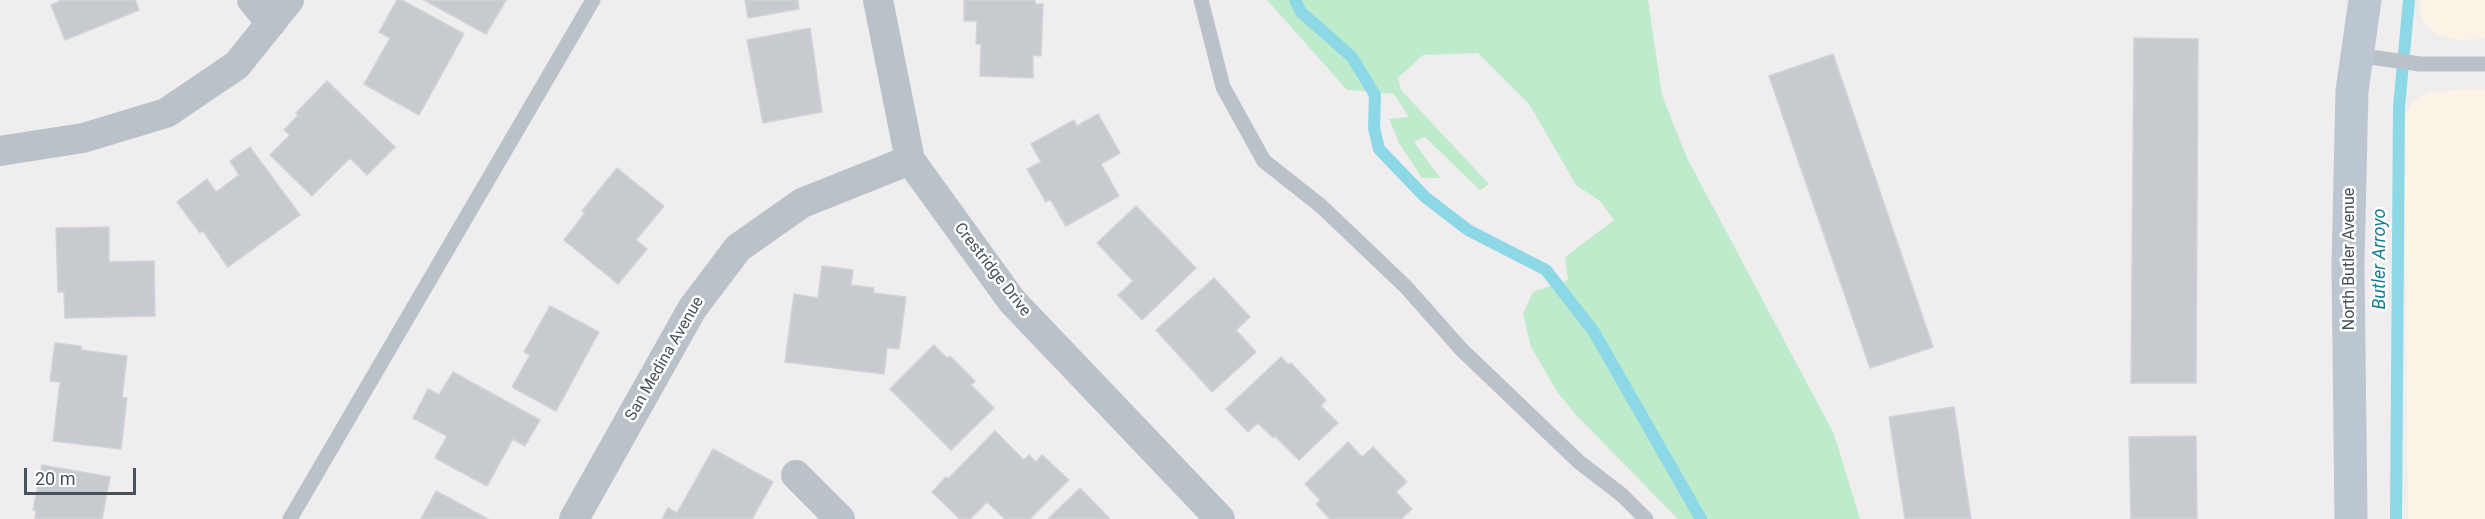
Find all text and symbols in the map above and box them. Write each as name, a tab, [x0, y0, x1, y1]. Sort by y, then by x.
street label: North Butler Avenue	[2340, 188, 2360, 330]
water label: Butler Arroyo	[2369, 208, 2391, 310]
street label: Crestridge Drive	[950, 219, 1034, 321]
street label: San Medina Avenue	[622, 293, 708, 425]
scale bar	[27, 456, 140, 494]
text: 20 m	[35, 468, 75, 489]

